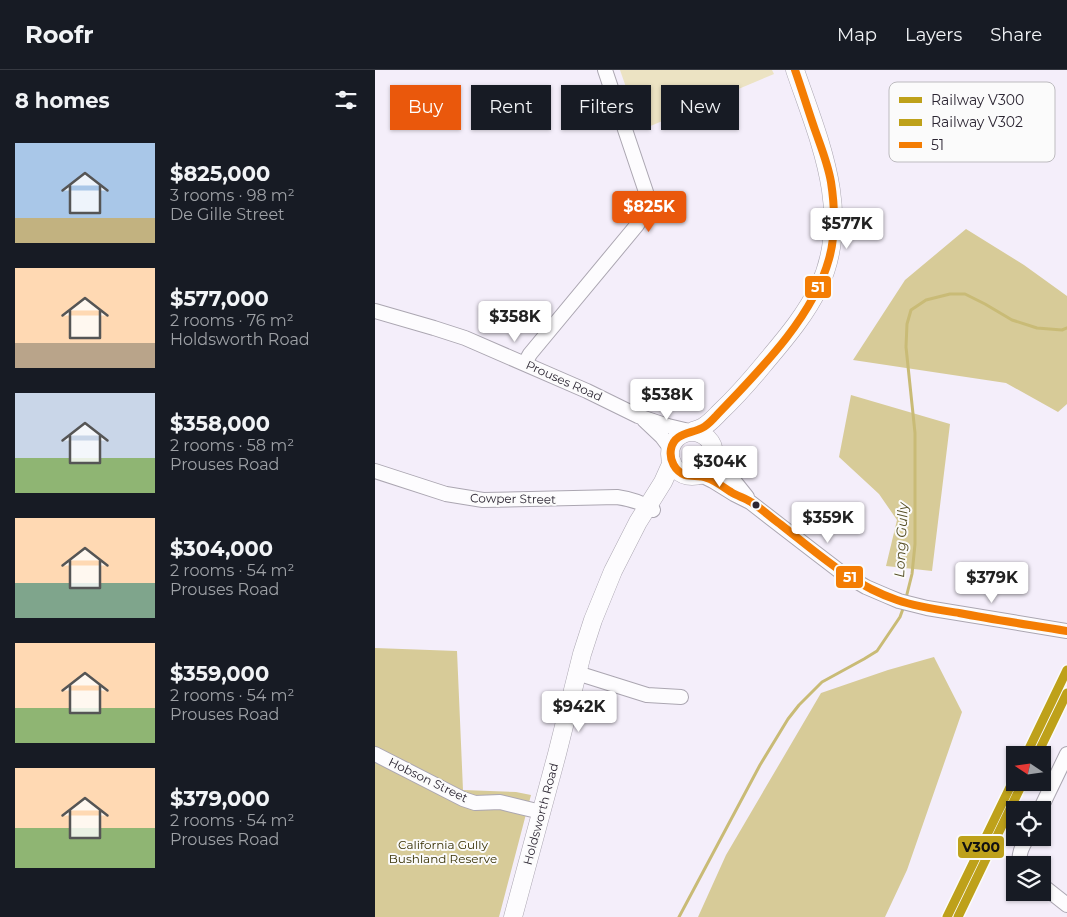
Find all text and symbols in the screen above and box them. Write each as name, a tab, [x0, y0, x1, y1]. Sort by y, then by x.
text: Roofr	[25, 20, 94, 49]
text: Map	[837, 24, 877, 46]
text: Layers	[905, 24, 962, 46]
text: Share	[990, 24, 1042, 46]
legend	[889, 82, 1055, 162]
chip: Buy	[390, 85, 461, 130]
chip: Rent	[471, 85, 551, 130]
chip: Filters	[561, 85, 651, 130]
chip: New	[661, 85, 739, 130]
icon: filters	[332, 86, 360, 114]
text: 8 homes	[15, 88, 110, 113]
text: Railway V300	[931, 91, 1024, 109]
text: Railway V302	[931, 113, 1023, 131]
text: 51	[931, 136, 944, 154]
text: $825,000	[170, 161, 270, 186]
icon: home	[55, 163, 115, 223]
text: 3 rooms · 98 m²	[170, 186, 295, 205]
pin: $825K	[614, 190, 684, 233]
text: $825K	[623, 197, 675, 216]
text: De Gille Street	[170, 205, 285, 224]
pin: $577K	[812, 208, 882, 250]
text: $577K	[821, 214, 873, 233]
line badge: 51	[804, 275, 832, 299]
text: 51	[811, 278, 825, 296]
text: $577,000	[170, 286, 269, 311]
icon: home	[55, 288, 115, 348]
pin: $358K	[480, 300, 550, 343]
text: $358K	[489, 307, 541, 326]
text: 2 rooms · 76 m²	[170, 311, 294, 330]
text: Holdsworth Road	[170, 330, 310, 349]
street label: Prouses Road	[524, 357, 605, 404]
pin: $538K	[632, 378, 702, 421]
text: $538K	[641, 385, 693, 404]
text: $358,000	[170, 411, 270, 436]
icon: home	[55, 413, 115, 473]
text: 2 rooms · 58 m²	[170, 436, 294, 455]
pin: $304K	[685, 446, 755, 488]
text: $304K	[693, 452, 747, 471]
text: Prouses Road	[170, 455, 279, 474]
street label: Cowper Street	[470, 490, 556, 507]
unlabelled marker	[751, 500, 761, 510]
water label: Long Gully	[890, 501, 912, 578]
pin: $359K	[793, 502, 863, 544]
text: $359K	[802, 508, 854, 527]
text: $304,000	[170, 536, 273, 561]
icon: home	[55, 538, 115, 598]
text: 2 rooms · 54 m²	[170, 561, 294, 580]
pin: $379K	[957, 562, 1027, 604]
line badge: 51	[835, 565, 864, 589]
text: 51	[843, 568, 857, 586]
text: $379K	[966, 568, 1018, 587]
text: Prouses Road	[170, 580, 279, 599]
text: $359,000	[170, 661, 269, 686]
icon: home	[55, 663, 115, 723]
text: 2 rooms · 54 m²	[170, 686, 294, 705]
pin: $942K	[544, 690, 614, 733]
text: $942K	[553, 697, 605, 716]
text: Prouses Road	[170, 705, 279, 724]
north arrow	[1006, 746, 1051, 791]
map controls	[1006, 746, 1051, 901]
street label: Hobson Street	[386, 754, 470, 805]
street label: Holdsworth Road	[520, 761, 561, 866]
text: $379,000	[170, 786, 270, 811]
icon: home	[55, 788, 115, 848]
button: locate	[1006, 801, 1051, 846]
text: 2 rooms · 54 m²	[170, 811, 294, 830]
text: Prouses Road	[170, 830, 279, 849]
line badge: V300	[957, 835, 1005, 859]
park label: California Gully Bushland Reserve	[389, 837, 497, 866]
text: V300	[961, 838, 1000, 856]
button: layers	[1006, 856, 1051, 901]

